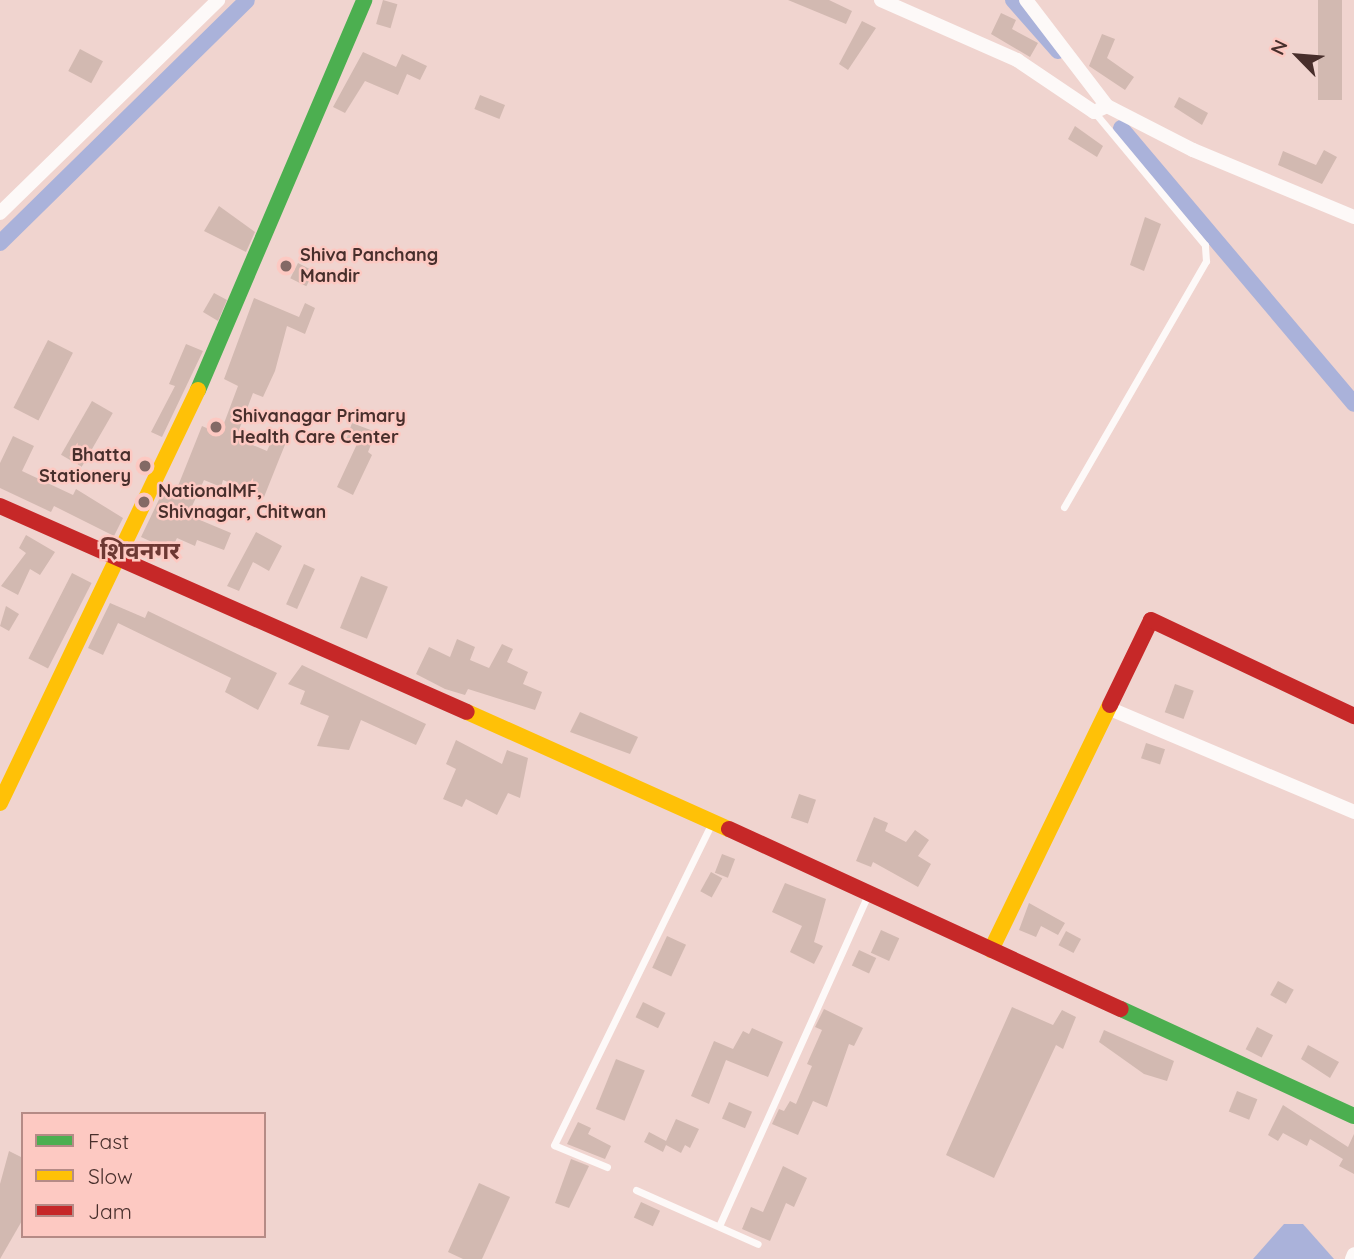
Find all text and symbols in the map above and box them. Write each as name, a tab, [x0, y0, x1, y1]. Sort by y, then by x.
north arrow	[1263, 21, 1333, 91]
text: N	[1265, 36, 1293, 59]
place label: Shiva Panchang Mandir	[300, 245, 438, 288]
marker: Shiva Panchang Mandir	[278, 258, 294, 274]
place label: Shivanagar Primary Health Care Center	[232, 406, 406, 448]
marker: Shivanagar Primary Health Care Center	[206, 417, 226, 437]
place label: Bhatta Stationery	[39, 445, 131, 488]
marker: Bhatta Stationery	[137, 458, 153, 474]
place label: NationalMF, Shivnagar, Chitwan	[158, 481, 326, 524]
marker: NationalMF, Shivnagar, Chitwan	[136, 494, 152, 510]
district label: शिवनगर	[100, 537, 180, 565]
legend	[21, 1112, 266, 1238]
text: Fast	[88, 1128, 129, 1154]
text: Slow	[88, 1163, 133, 1189]
text: Jam	[88, 1198, 132, 1224]

